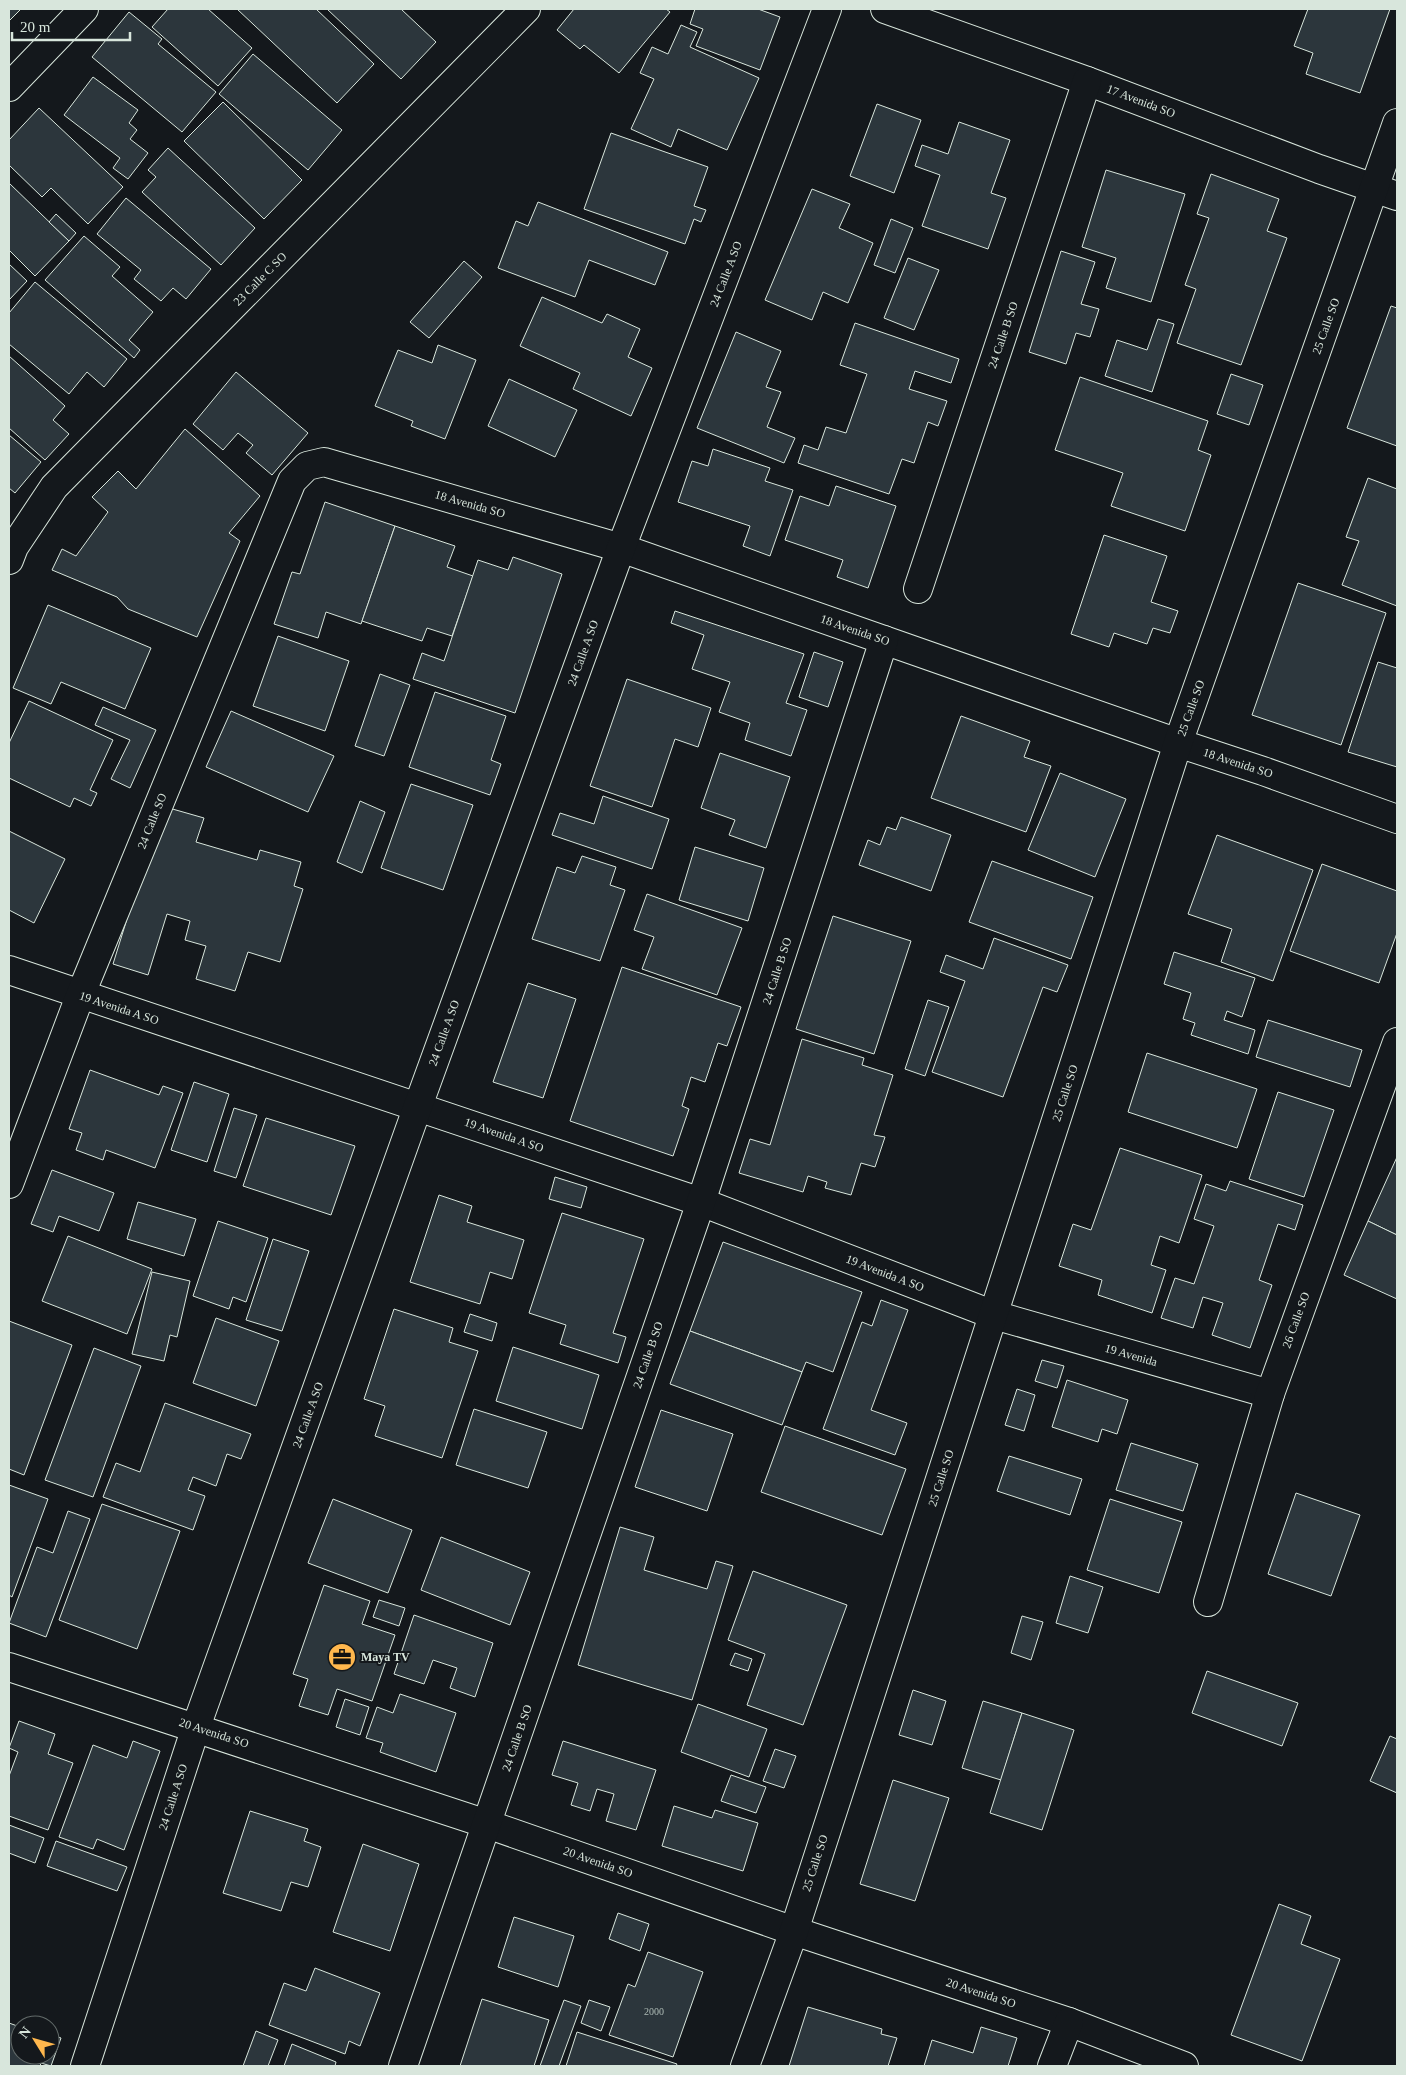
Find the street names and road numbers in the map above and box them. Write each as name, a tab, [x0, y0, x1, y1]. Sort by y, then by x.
street label: 17 Avenida SO	[1105, 81, 1178, 121]
street label: 24 Calle A SO	[707, 239, 745, 309]
street label: 23 Calle C SO	[230, 249, 290, 309]
street label: 25 Calle SO	[1309, 296, 1343, 356]
street label: 24 Calle B SO	[985, 299, 1021, 370]
street label: 18 Avenida SO	[433, 487, 507, 521]
street label: 18 Avenida SO	[818, 612, 892, 649]
street label: 24 Calle A SO	[565, 618, 601, 688]
street label: 25 Calle SO	[1174, 678, 1208, 738]
street label: 18 Avenida SO	[1201, 745, 1275, 781]
street label: 24 Calle SO	[135, 791, 170, 851]
street label: 24 Calle B SO	[760, 935, 795, 1006]
street label: 19 Avenida A SO	[77, 989, 161, 1028]
street label: 24 Calle A SO	[426, 998, 462, 1068]
street label: 25 Calle SO	[1049, 1063, 1081, 1123]
street label: 19 Avenida A SO	[463, 1115, 546, 1155]
street label: 19 Avenida A SO	[844, 1252, 926, 1294]
street label: 26 Calle SO	[1279, 1290, 1313, 1350]
street label: 24 Calle B SO	[630, 1319, 666, 1390]
street label: 19 Avenida	[1103, 1341, 1160, 1369]
street label: 24 Calle A SO	[290, 1380, 326, 1450]
street label: 25 Calle SO	[925, 1448, 957, 1508]
street label: 24 Calle B SO	[499, 1702, 535, 1773]
street label: 20 Avenida SO	[177, 1715, 251, 1751]
street label: 24 Calle A SO	[156, 1762, 190, 1832]
street label: 25 Calle SO	[799, 1833, 831, 1893]
street label: 20 Avenida SO	[561, 1844, 635, 1881]
street label: 20 Avenida SO	[944, 1975, 1018, 2011]

